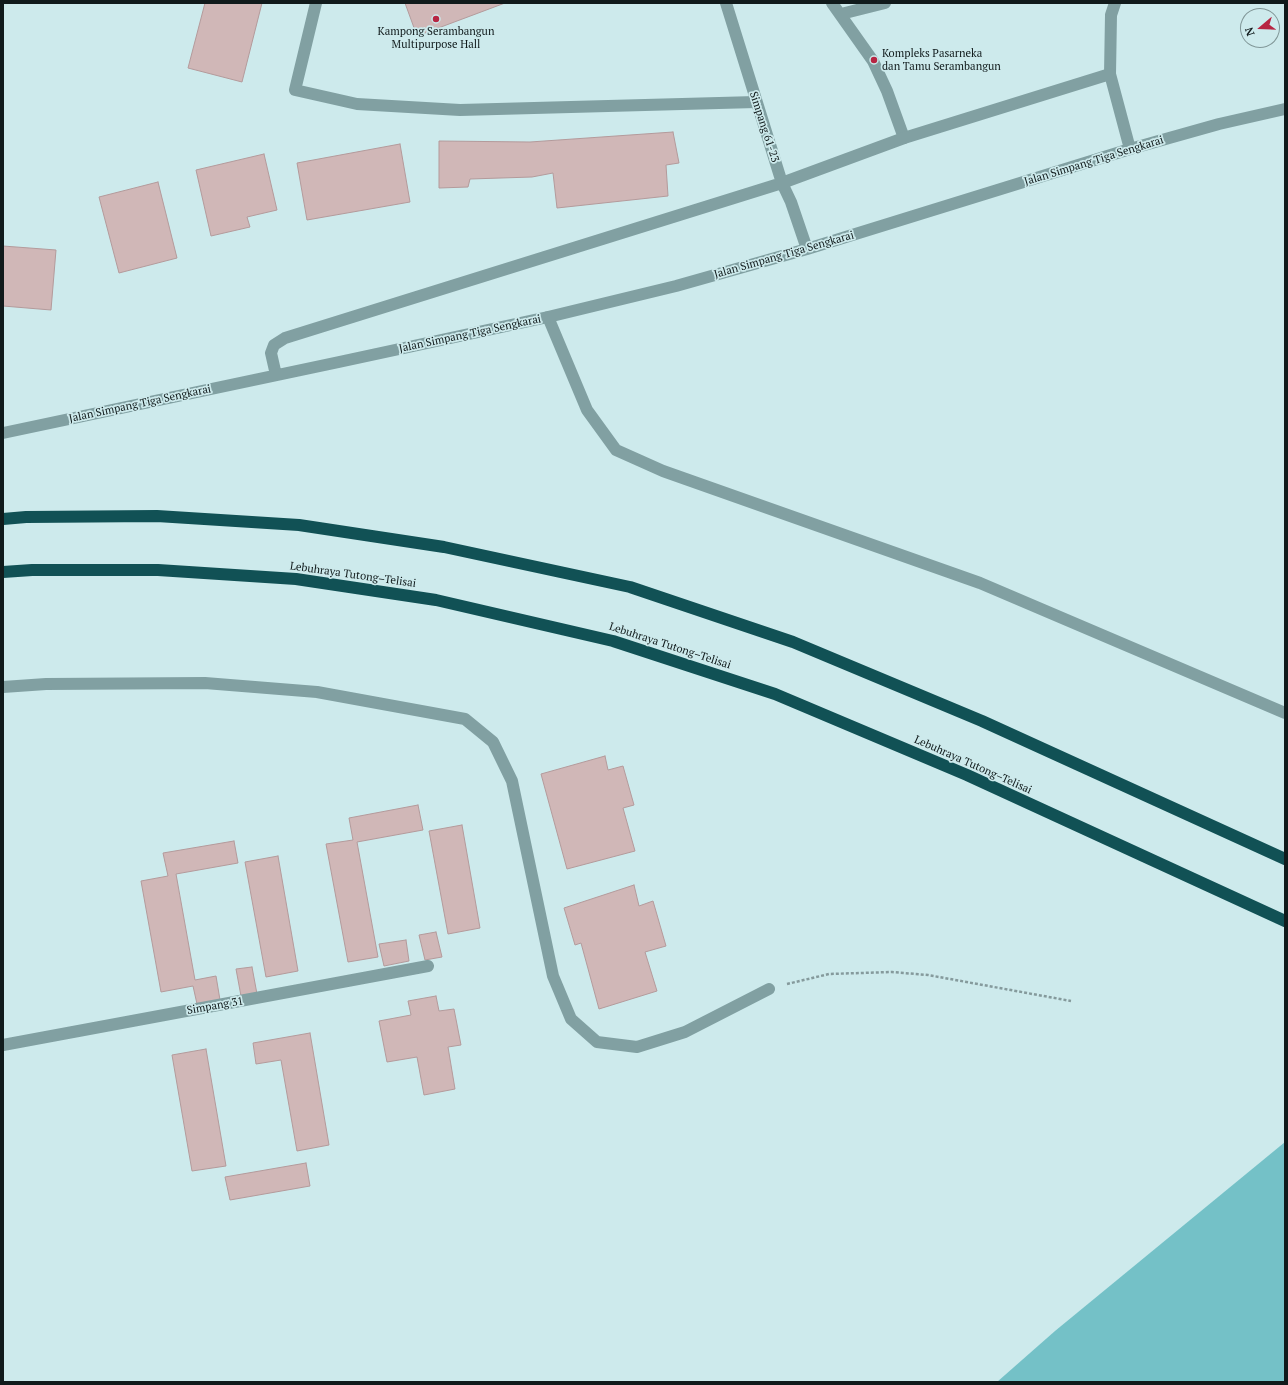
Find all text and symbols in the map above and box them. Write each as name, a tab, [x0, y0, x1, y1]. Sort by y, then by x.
north arrow	[1240, 8, 1280, 48]
marker: Kampong Serambangun Multipurpose Hall	[431, 14, 441, 24]
place label: Kampong Serambangun Multipurpose Hall	[378, 25, 494, 51]
text: N	[1242, 25, 1258, 38]
place label: Kompleks Pasarneka dan Tamu Serambangun	[882, 47, 1001, 73]
marker: Kompleks Pasarneka dan Tamu Serambangun	[869, 55, 879, 65]
street label: Simpang 61-23	[746, 90, 782, 164]
street label: Jalan Simpang Tiga Sengkarai	[1023, 133, 1165, 189]
street label: Jalan Simpang Tiga Sengkarai	[712, 229, 856, 281]
street label: Jalan Simpang Tiga Sengkarai	[398, 312, 542, 356]
street label: Jalan Simpang Tiga Sengkarai	[68, 382, 212, 426]
street label: Lebuhraya Tutong–Telisai	[289, 560, 417, 590]
street label: Lebuhraya Tutong–Telisai	[607, 620, 733, 672]
street label: Lebuhraya Tutong–Telisai	[912, 733, 1034, 797]
street label: Simpang 31	[186, 995, 244, 1017]

